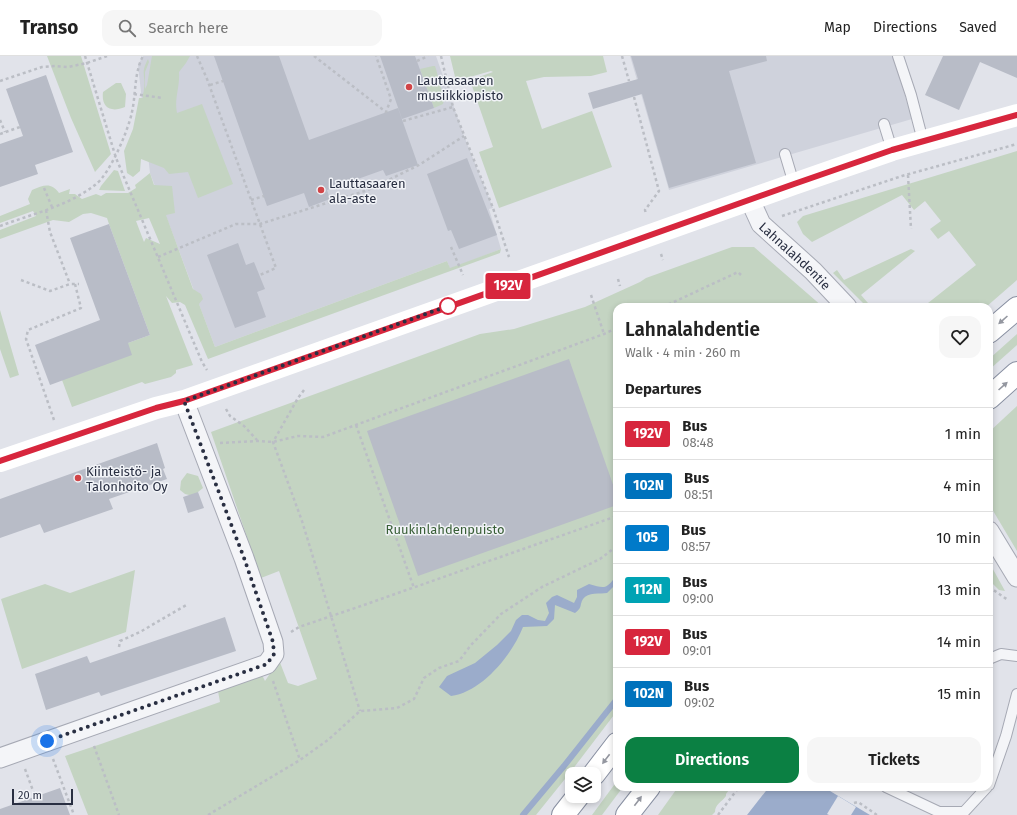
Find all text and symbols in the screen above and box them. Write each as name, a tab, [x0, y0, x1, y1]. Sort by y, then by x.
search box	[102, 10, 382, 46]
text: Transo	[20, 16, 78, 39]
icon: search	[116, 17, 138, 39]
text: Search here	[148, 19, 228, 37]
text: Map	[824, 19, 851, 36]
text: Directions	[873, 19, 937, 36]
text: Saved	[959, 19, 997, 36]
place label: Lauttasaaren musiikkiopisto	[417, 73, 503, 103]
marker: Lauttasaaren musiikkiopisto	[404, 82, 414, 92]
place label: Lauttasaaren ala-aste	[329, 176, 406, 206]
marker: Lauttasaaren ala-aste	[316, 185, 326, 195]
street label: Lahnalahdentie	[756, 219, 834, 293]
line badge: 192V	[480, 273, 536, 299]
text: 192V	[493, 277, 523, 294]
unlabelled marker	[439, 297, 457, 315]
one-way arrow	[998, 315, 1008, 325]
button: heart	[939, 316, 981, 358]
text: Lahnalahdentie	[625, 318, 760, 341]
text: Walk · 4 min · 260 m	[625, 345, 741, 360]
text: Departures	[625, 380, 702, 398]
one-way arrow	[998, 381, 1008, 391]
text: Bus	[682, 417, 707, 435]
text: 192V	[633, 425, 662, 442]
text: 1 min	[945, 425, 981, 443]
text: 08:48	[682, 435, 714, 450]
place label: Kiinteistö- ja Talonhoito Oy	[86, 464, 168, 494]
text: Bus	[684, 469, 709, 487]
marker: Kiinteistö- ja Talonhoito Oy	[73, 473, 83, 483]
text: 102N	[633, 477, 664, 494]
text: 4 min	[943, 477, 981, 495]
text: 08:51	[684, 487, 713, 502]
text: Bus	[681, 521, 706, 539]
park label: Ruukinlahdenpuisto	[386, 522, 504, 537]
text: 105	[636, 529, 658, 546]
text: 10 min	[936, 529, 981, 547]
text: 08:57	[681, 539, 711, 554]
text: Bus	[682, 573, 707, 591]
text: 112N	[633, 581, 662, 598]
text: 13 min	[937, 581, 981, 599]
text: 09:00	[682, 591, 714, 606]
text: Bus	[682, 625, 707, 643]
text: 192V	[633, 633, 662, 650]
text: 14 min	[937, 633, 981, 651]
text: 09:01	[682, 643, 712, 658]
text: Bus	[684, 677, 709, 695]
text: 102N	[633, 685, 664, 702]
text: 15 min	[937, 685, 981, 703]
text: 09:02	[684, 695, 715, 710]
your location	[37, 731, 57, 751]
button: Directions	[625, 737, 799, 783]
button: Tickets	[807, 737, 981, 783]
one-way arrow	[601, 754, 610, 765]
map controls	[565, 767, 601, 803]
button: layers	[565, 767, 601, 803]
scale bar	[12, 787, 73, 806]
text: 20 m	[18, 789, 42, 802]
one-way arrow	[634, 796, 642, 806]

